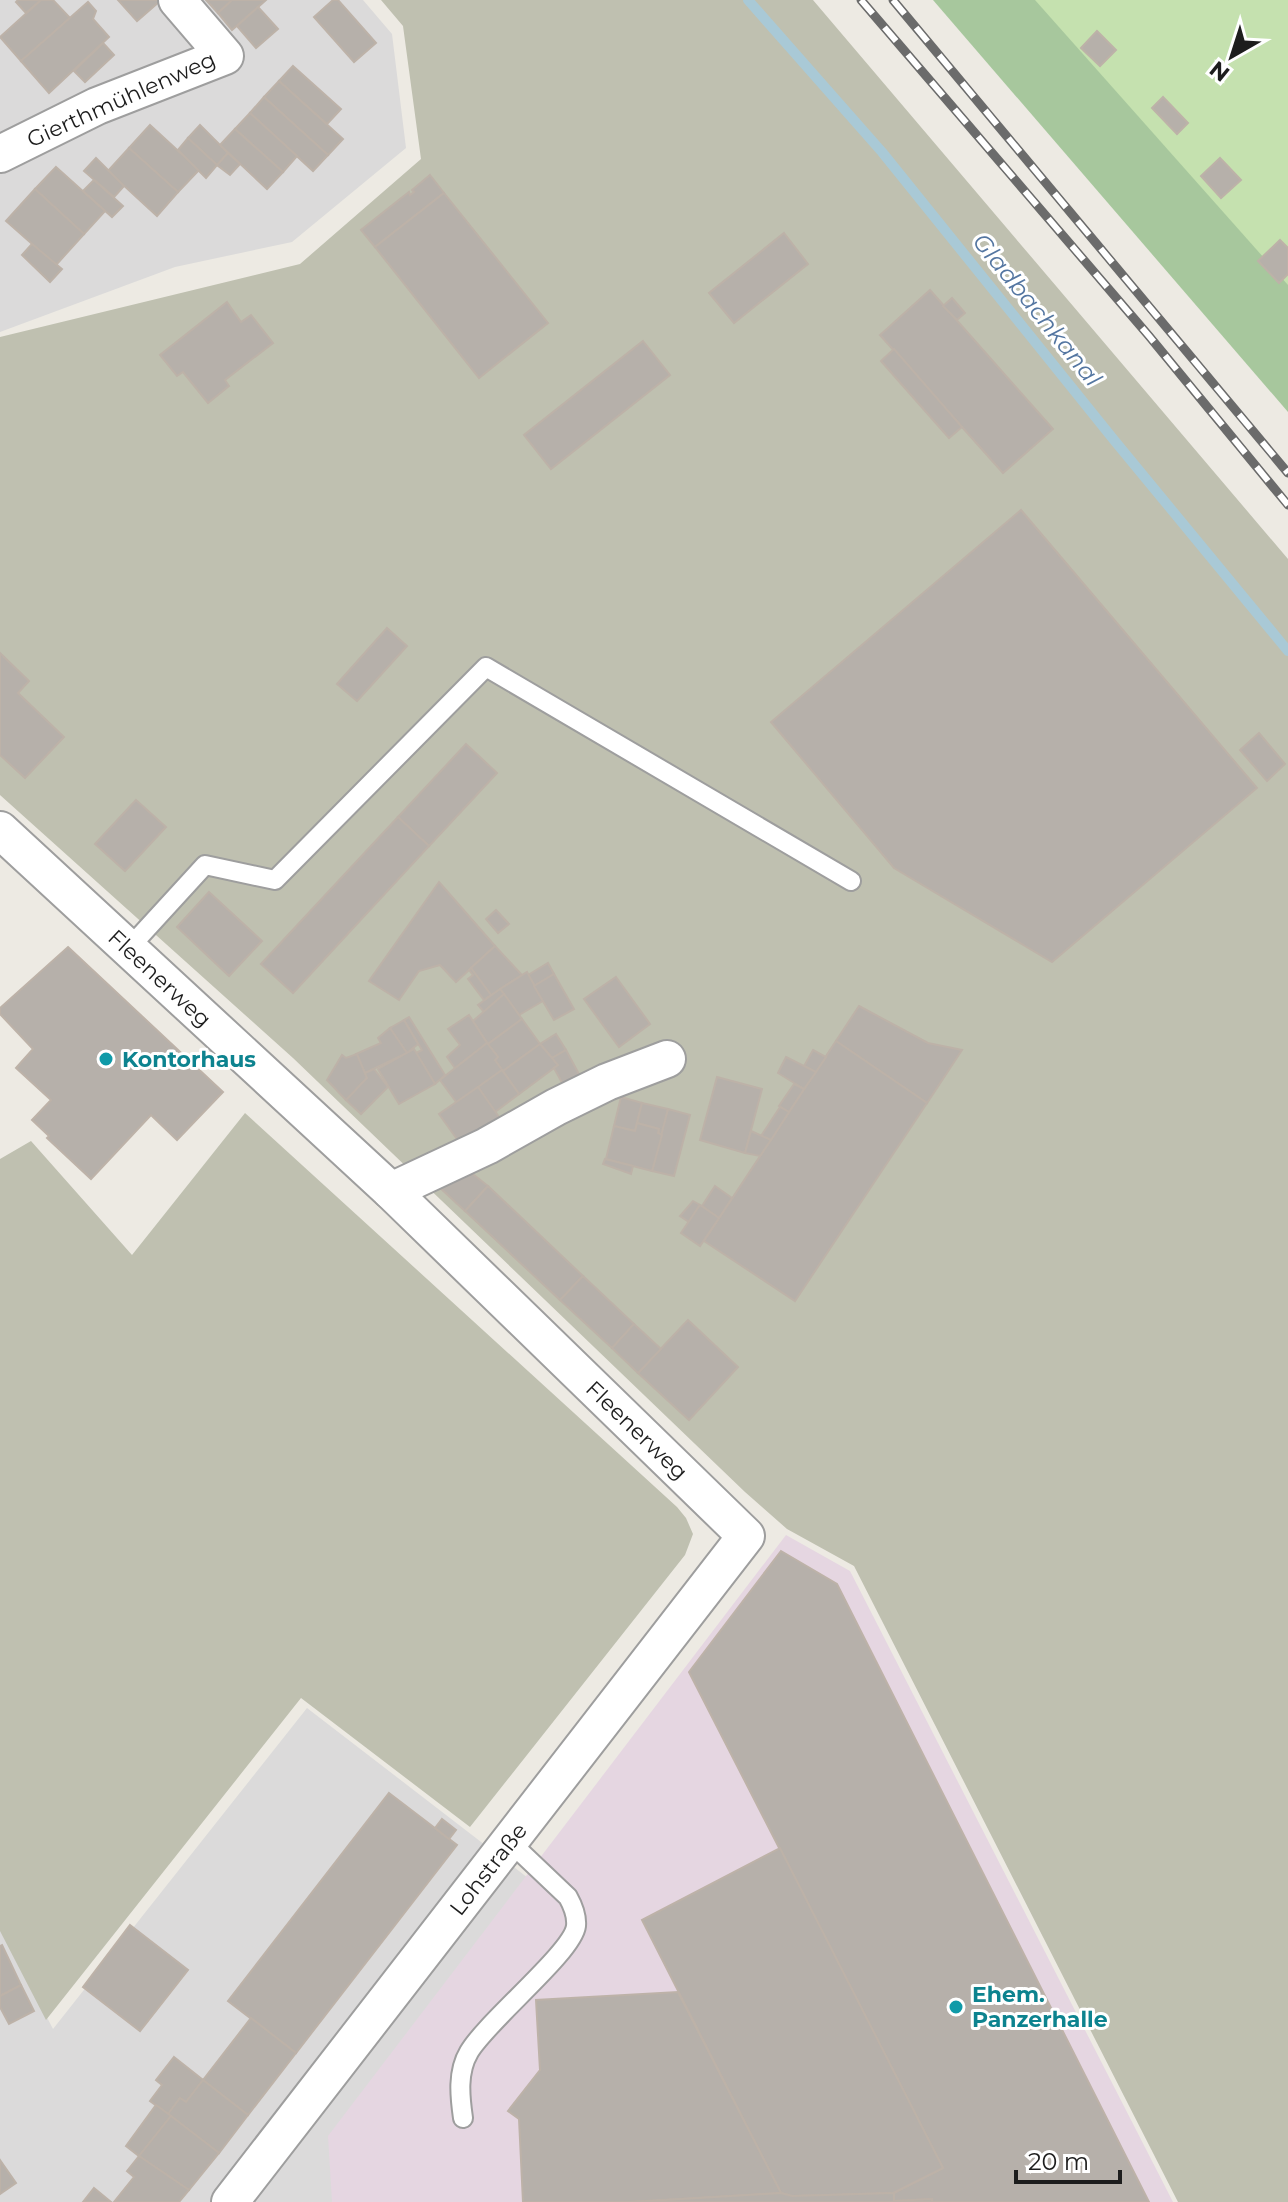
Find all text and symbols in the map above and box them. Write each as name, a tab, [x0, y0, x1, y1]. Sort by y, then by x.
north arrow	[1192, 16, 1272, 96]
street label: Gierthmühlenweg	[23, 46, 220, 153]
text: N	[1204, 55, 1235, 87]
water label: Gladbachkanal	[967, 227, 1108, 393]
street label: Fleenerweg	[103, 924, 217, 1033]
place label: Kontorhaus	[122, 1046, 256, 1073]
marker: Kontorhaus	[97, 1050, 115, 1068]
street label: Fleenerweg	[580, 1375, 693, 1486]
street label: Lohstraße	[444, 1818, 533, 1921]
place label: Ehem. Panzerhalle	[972, 1981, 1108, 2033]
marker: Ehem. Panzerhalle	[947, 1998, 965, 2016]
scale bar	[1016, 2134, 1120, 2184]
text: 20 m	[1028, 2147, 1089, 2176]

